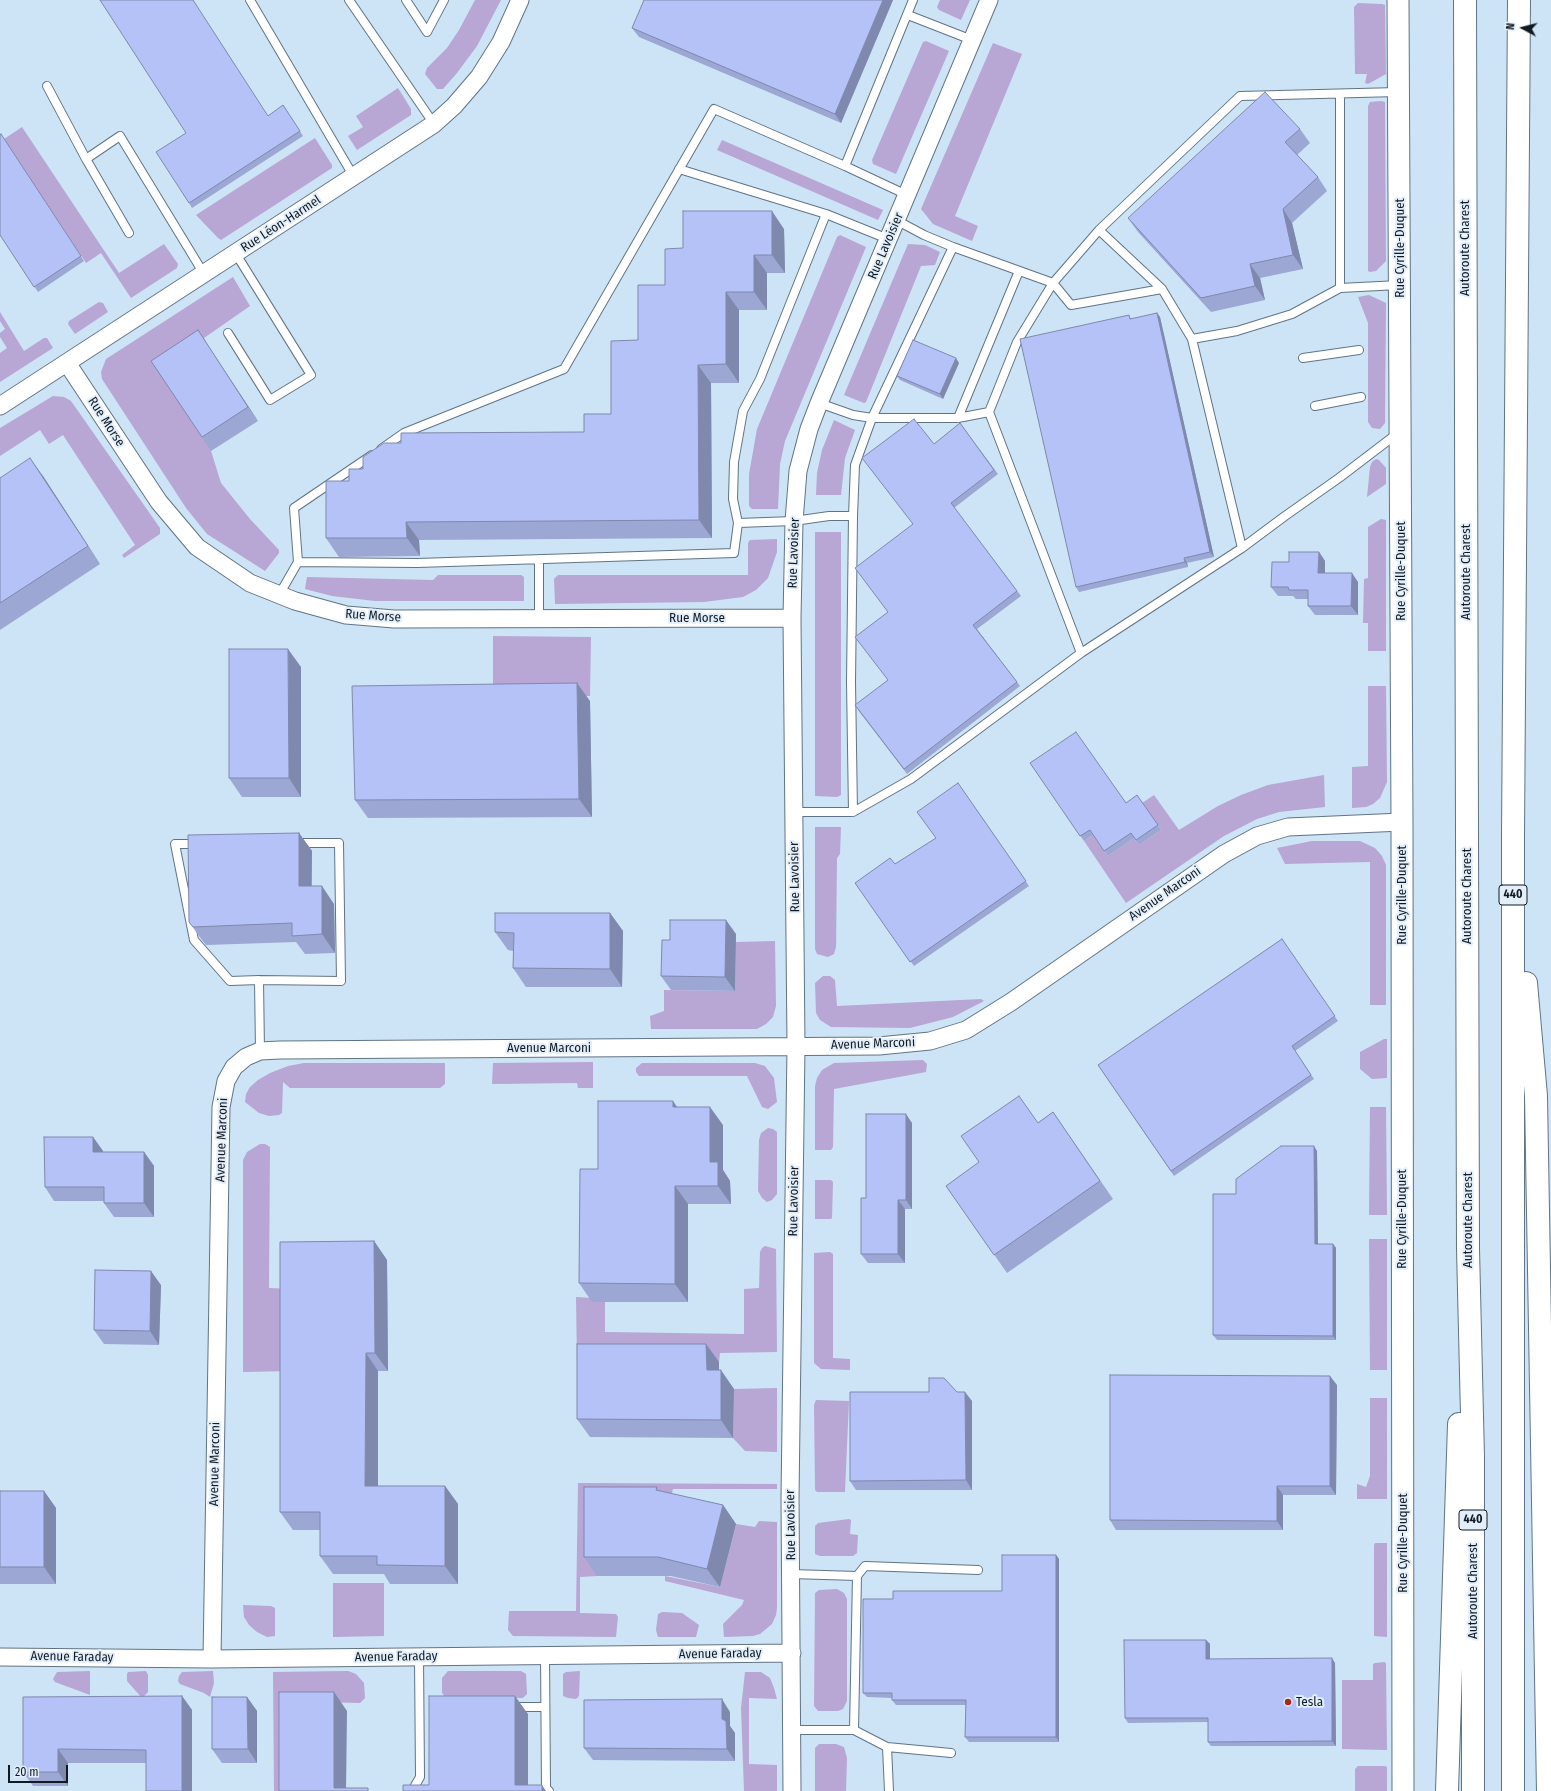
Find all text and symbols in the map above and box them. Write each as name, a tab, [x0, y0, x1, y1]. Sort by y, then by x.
north arrow	[1503, 8, 1543, 48]
text: N	[1504, 22, 1517, 31]
street label: Rue Léon-Harmel	[238, 192, 324, 256]
street label: Rue Cyrille-Duquet	[1392, 198, 1408, 298]
street label: Autoroute Charest	[1457, 200, 1473, 296]
street label: Rue Lavoisier	[865, 210, 907, 282]
street label: Rue Morse	[84, 394, 128, 450]
street label: Rue Lavoisier	[785, 517, 803, 589]
street label: Rue Cyrille-Duquet	[1393, 521, 1409, 621]
street label: Autoroute Charest	[1458, 524, 1474, 620]
street label: Rue Morse	[345, 606, 401, 626]
street label: Rue Morse	[669, 610, 725, 626]
street label: Rue Lavoisier	[787, 841, 803, 913]
street label: Rue Cyrille-Duquet	[1394, 845, 1410, 945]
street label: Autoroute Charest	[1459, 848, 1475, 944]
street label: Avenue Marconi	[1126, 863, 1204, 925]
road number: 440	[1499, 885, 1527, 905]
street label: Avenue Marconi	[831, 1035, 915, 1053]
street label: Avenue Marconi	[507, 1040, 591, 1056]
street label: Avenue Marconi	[213, 1098, 231, 1182]
street label: Rue Lavoisier	[786, 1165, 802, 1237]
street label: Rue Cyrille-Duquet	[1394, 1169, 1410, 1269]
street label: Autoroute Charest	[1460, 1172, 1476, 1268]
street label: Avenue Marconi	[206, 1422, 224, 1506]
street label: Rue Lavoisier	[783, 1489, 799, 1561]
street label: Rue Cyrille-Duquet	[1395, 1493, 1411, 1593]
road number: 440	[1459, 1510, 1487, 1530]
street label: Autoroute Charest	[1465, 1543, 1481, 1639]
street label: Avenue Faraday	[678, 1645, 762, 1663]
street label: Avenue Faraday	[30, 1648, 114, 1666]
street label: Avenue Faraday	[354, 1648, 438, 1666]
place label: Tesla	[1296, 1694, 1323, 1710]
marker: Tesla	[1283, 1697, 1293, 1707]
scale bar	[10, 1757, 70, 1783]
text: 20 m	[15, 1765, 39, 1779]

